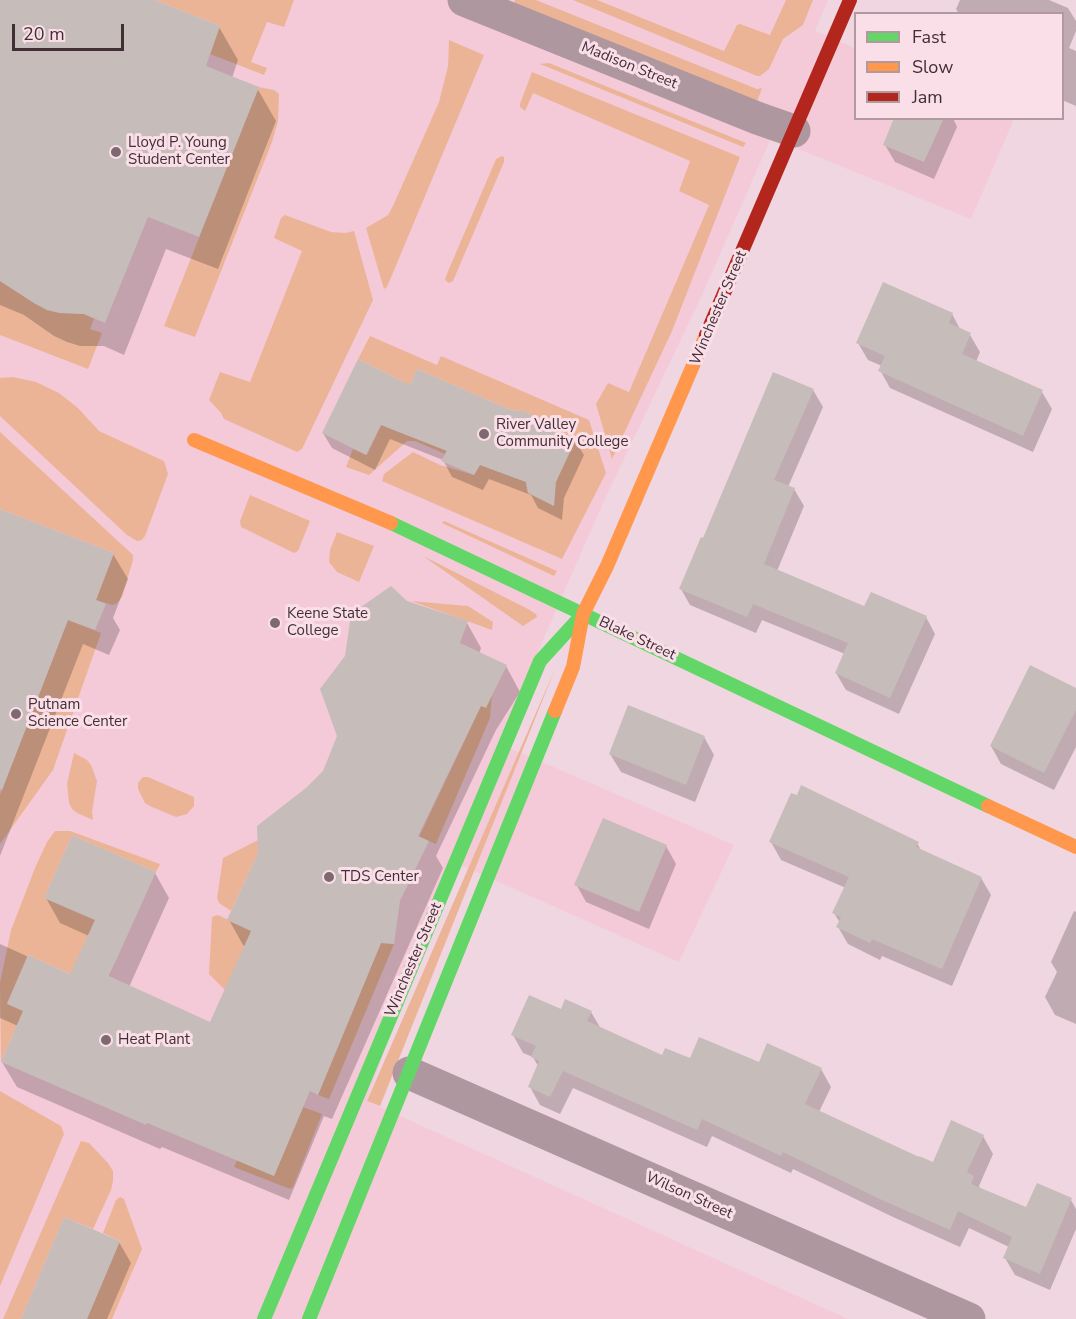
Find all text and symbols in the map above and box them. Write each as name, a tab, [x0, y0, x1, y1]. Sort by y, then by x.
scale bar	[15, 12, 128, 50]
legend	[854, 12, 1064, 120]
text: 20 m	[23, 22, 65, 46]
text: Fast	[912, 25, 946, 49]
street label: Madison Street	[578, 39, 680, 93]
text: Slow	[912, 55, 953, 79]
text: Jam	[912, 85, 943, 109]
place label: Lloyd P. Young Student Center	[128, 134, 230, 169]
marker: Lloyd P. Young Student Center	[109, 145, 123, 159]
street label: Winchester Street	[687, 248, 751, 368]
place label: River Valley Community College	[496, 416, 628, 451]
marker: River Valley Community College	[477, 427, 491, 441]
place label: Keene State College	[287, 605, 368, 640]
street label: Blake Street	[596, 613, 678, 665]
marker: Keene State College	[268, 616, 282, 630]
place label: Putnam Science Center	[28, 696, 127, 731]
marker: Putnam Science Center	[9, 707, 23, 721]
place label: TDS Center	[341, 868, 419, 886]
marker: TDS Center	[322, 870, 336, 884]
street label: Winchester Street	[382, 900, 446, 1020]
place label: Heat Plant	[118, 1031, 190, 1049]
marker: Heat Plant	[99, 1033, 113, 1047]
street label: Wilson Street	[643, 1169, 735, 1223]

